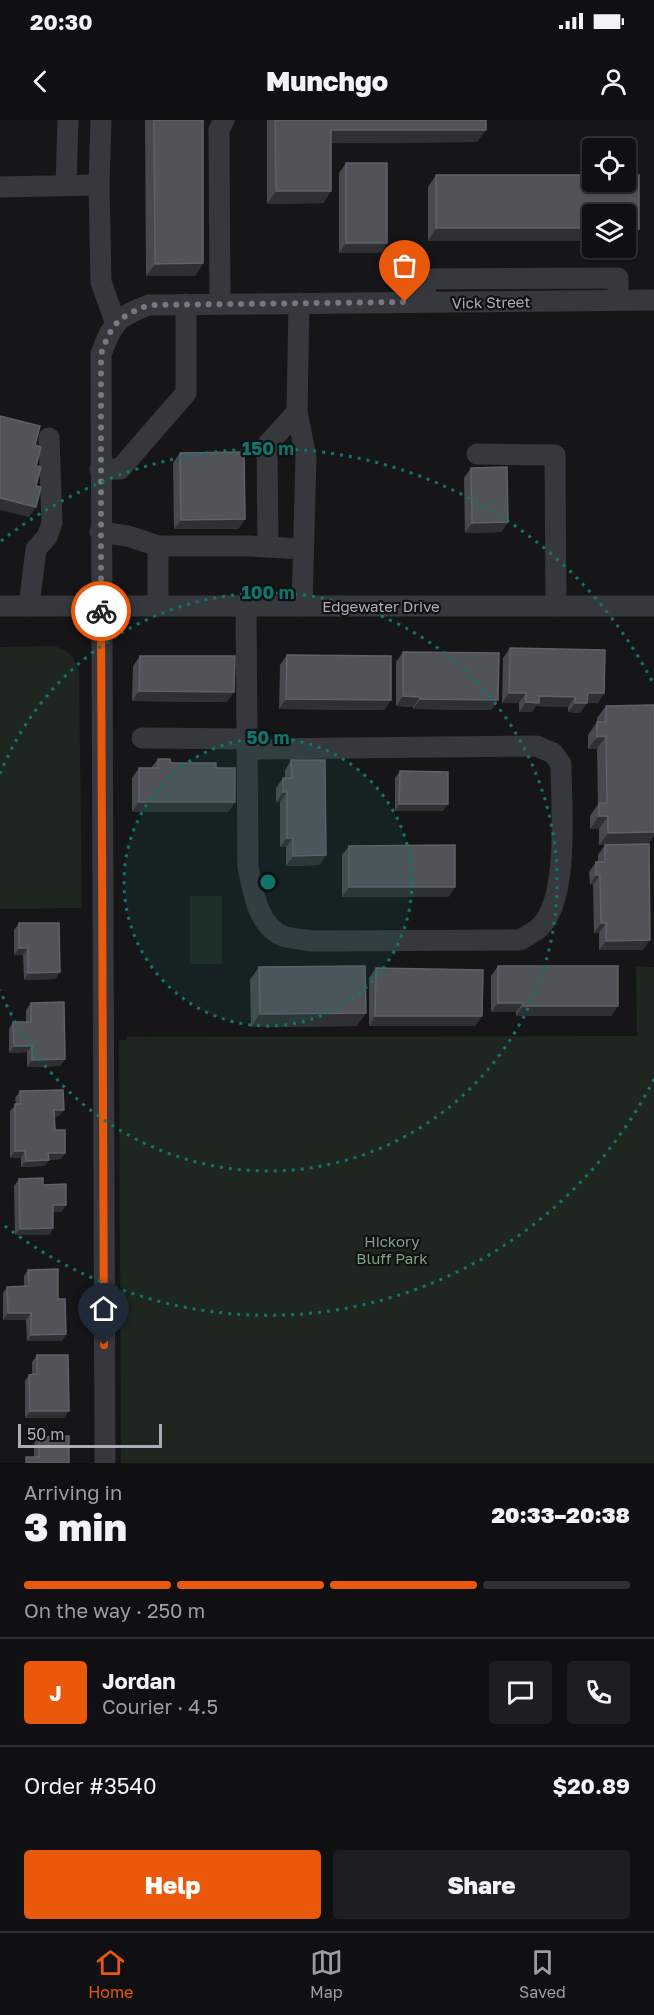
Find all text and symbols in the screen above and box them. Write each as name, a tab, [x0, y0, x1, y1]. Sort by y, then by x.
text: 20:30	[30, 8, 92, 35]
icon: back	[24, 65, 57, 98]
text: Munchgo	[266, 65, 388, 97]
icon: person	[597, 65, 630, 98]
map controls	[582, 138, 636, 258]
button: locate	[582, 138, 636, 192]
button: layers	[582, 204, 636, 258]
pin	[379, 240, 430, 302]
icon: bag	[388, 249, 421, 282]
street label: Vick Street	[451, 292, 531, 312]
text: 150 m	[242, 437, 294, 459]
courier	[71, 581, 131, 641]
text: 100 m	[242, 581, 294, 603]
icon: bike	[85, 595, 118, 628]
street label: Edgewater Drive	[322, 597, 440, 615]
text: 50 m	[247, 726, 289, 748]
centre of rings	[258, 872, 278, 892]
park label: Hickory Bluff Park	[356, 1232, 428, 1267]
pin	[78, 1283, 129, 1345]
icon: home	[87, 1292, 120, 1325]
scale bar	[18, 1421, 162, 1448]
text: 50 m	[27, 1424, 64, 1444]
text: Arriving in	[24, 1480, 122, 1504]
text: 20:33–20:38	[491, 1501, 630, 1528]
text: 3 min	[24, 1503, 127, 1550]
text: On the way · 250 m	[24, 1598, 205, 1622]
button: chat	[489, 1661, 552, 1724]
button: phone	[567, 1661, 630, 1724]
text: Jordan	[102, 1667, 176, 1694]
text: J	[49, 1679, 62, 1706]
text: Courier · 4.5	[102, 1694, 218, 1718]
text: Order #3540	[24, 1772, 157, 1799]
text: $20.89	[552, 1772, 630, 1799]
button: Help	[24, 1850, 321, 1919]
button: Share	[333, 1850, 630, 1919]
tab: Home	[88, 1946, 133, 2002]
tab: Map	[310, 1946, 343, 2002]
tab: Saved	[519, 1946, 566, 2002]

